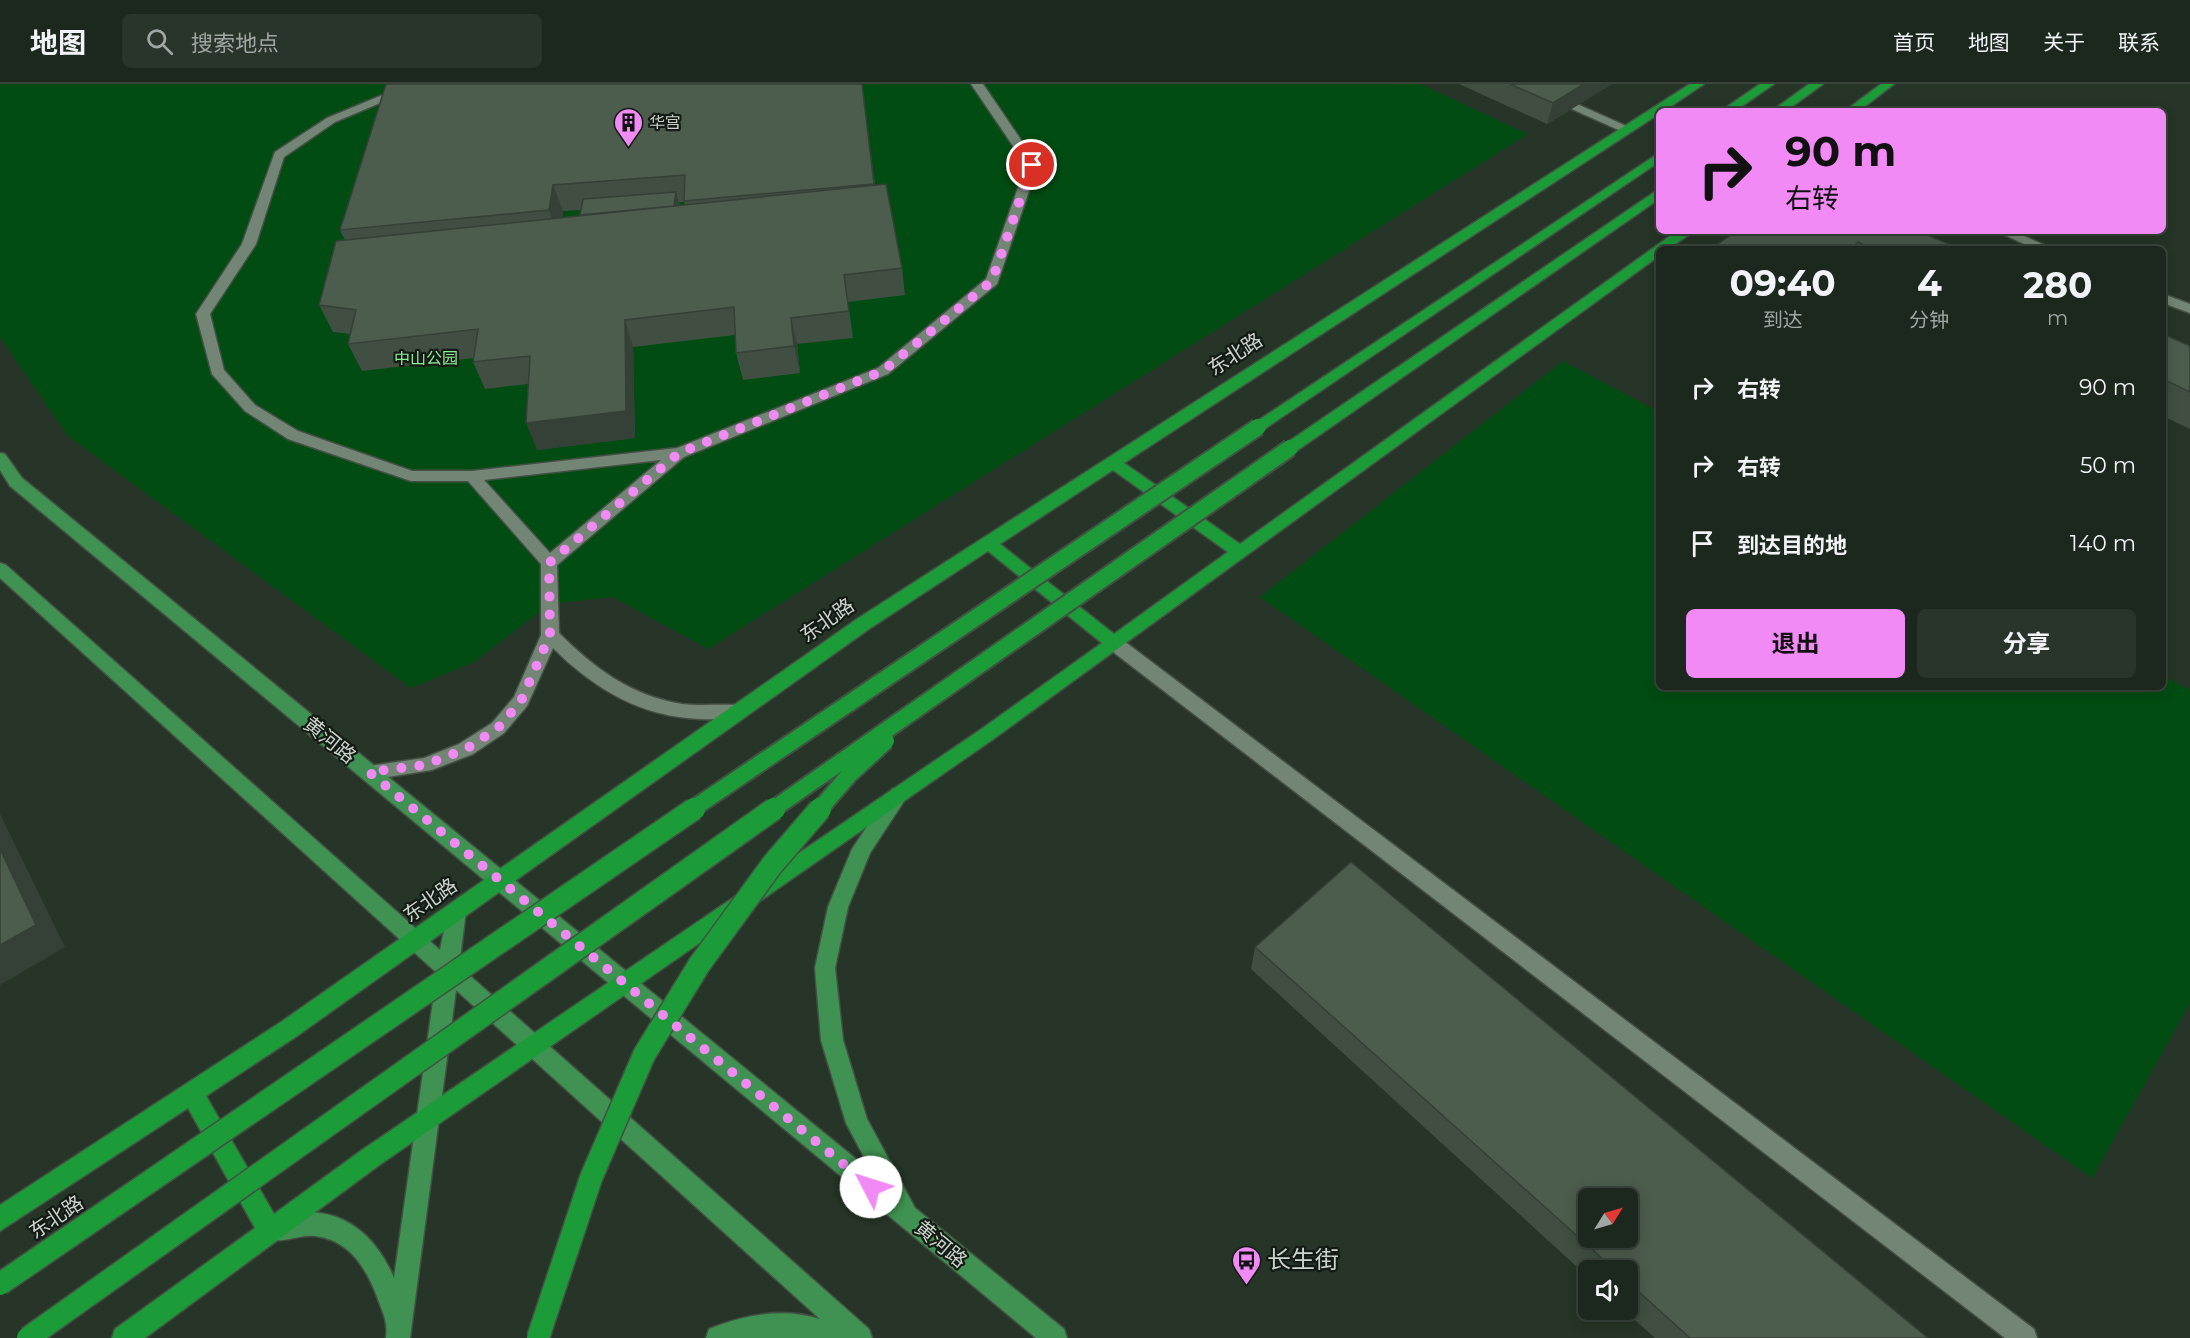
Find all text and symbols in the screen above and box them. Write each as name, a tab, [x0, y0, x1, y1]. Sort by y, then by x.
search box	[122, 14, 542, 68]
icon: search	[143, 25, 176, 58]
text: 地图	[30, 26, 86, 60]
text: 搜索地点	[191, 30, 279, 57]
text: 首页	[1893, 30, 1935, 55]
text: 地图	[1968, 30, 2010, 55]
text: 关于	[2043, 30, 2085, 55]
text: 联系	[2118, 30, 2160, 55]
building icon: 华宫	[612, 106, 644, 148]
place label: 华宫	[649, 113, 681, 132]
text: 90 m	[1785, 125, 1896, 177]
icon: right	[1686, 132, 1764, 210]
pin	[1006, 139, 1057, 190]
icon: arrive	[1015, 148, 1048, 181]
text: 右转	[1785, 182, 1839, 215]
text: 09:40	[1730, 261, 1836, 305]
text: 4	[1917, 261, 1942, 305]
text: 280	[2023, 263, 2092, 307]
text: m	[2047, 306, 2068, 330]
text: 到达	[1763, 308, 1803, 332]
text: 分钟	[1909, 308, 1949, 332]
street label: 东北路	[1203, 328, 1267, 380]
park label: 中山公园	[394, 349, 458, 368]
icon: right	[1686, 371, 1719, 404]
text: 90 m	[2079, 374, 2136, 401]
text: 右转	[1737, 376, 1781, 403]
icon: right	[1686, 449, 1719, 482]
text: 50 m	[2080, 452, 2136, 479]
text: 右转	[1737, 454, 1781, 481]
icon: arrive	[1686, 527, 1719, 560]
text: 140 m	[2070, 530, 2136, 557]
text: 到达目的地	[1737, 532, 1847, 559]
street label: 东北路	[796, 593, 858, 647]
button: 退出	[1686, 609, 1905, 678]
button: 分享	[1917, 609, 2136, 678]
street label: 黄河路	[299, 712, 361, 768]
street label: 东北路	[399, 873, 461, 927]
position arrow	[839, 1155, 903, 1219]
north arrow	[1578, 1188, 1638, 1248]
map controls	[1578, 1188, 1638, 1320]
street label: 东北路	[24, 1190, 88, 1244]
street label: 黄河路	[910, 1216, 972, 1272]
bus stop icon: 长生街	[1230, 1244, 1262, 1286]
place label: 长生街	[1267, 1245, 1339, 1274]
button: sound	[1578, 1260, 1638, 1320]

